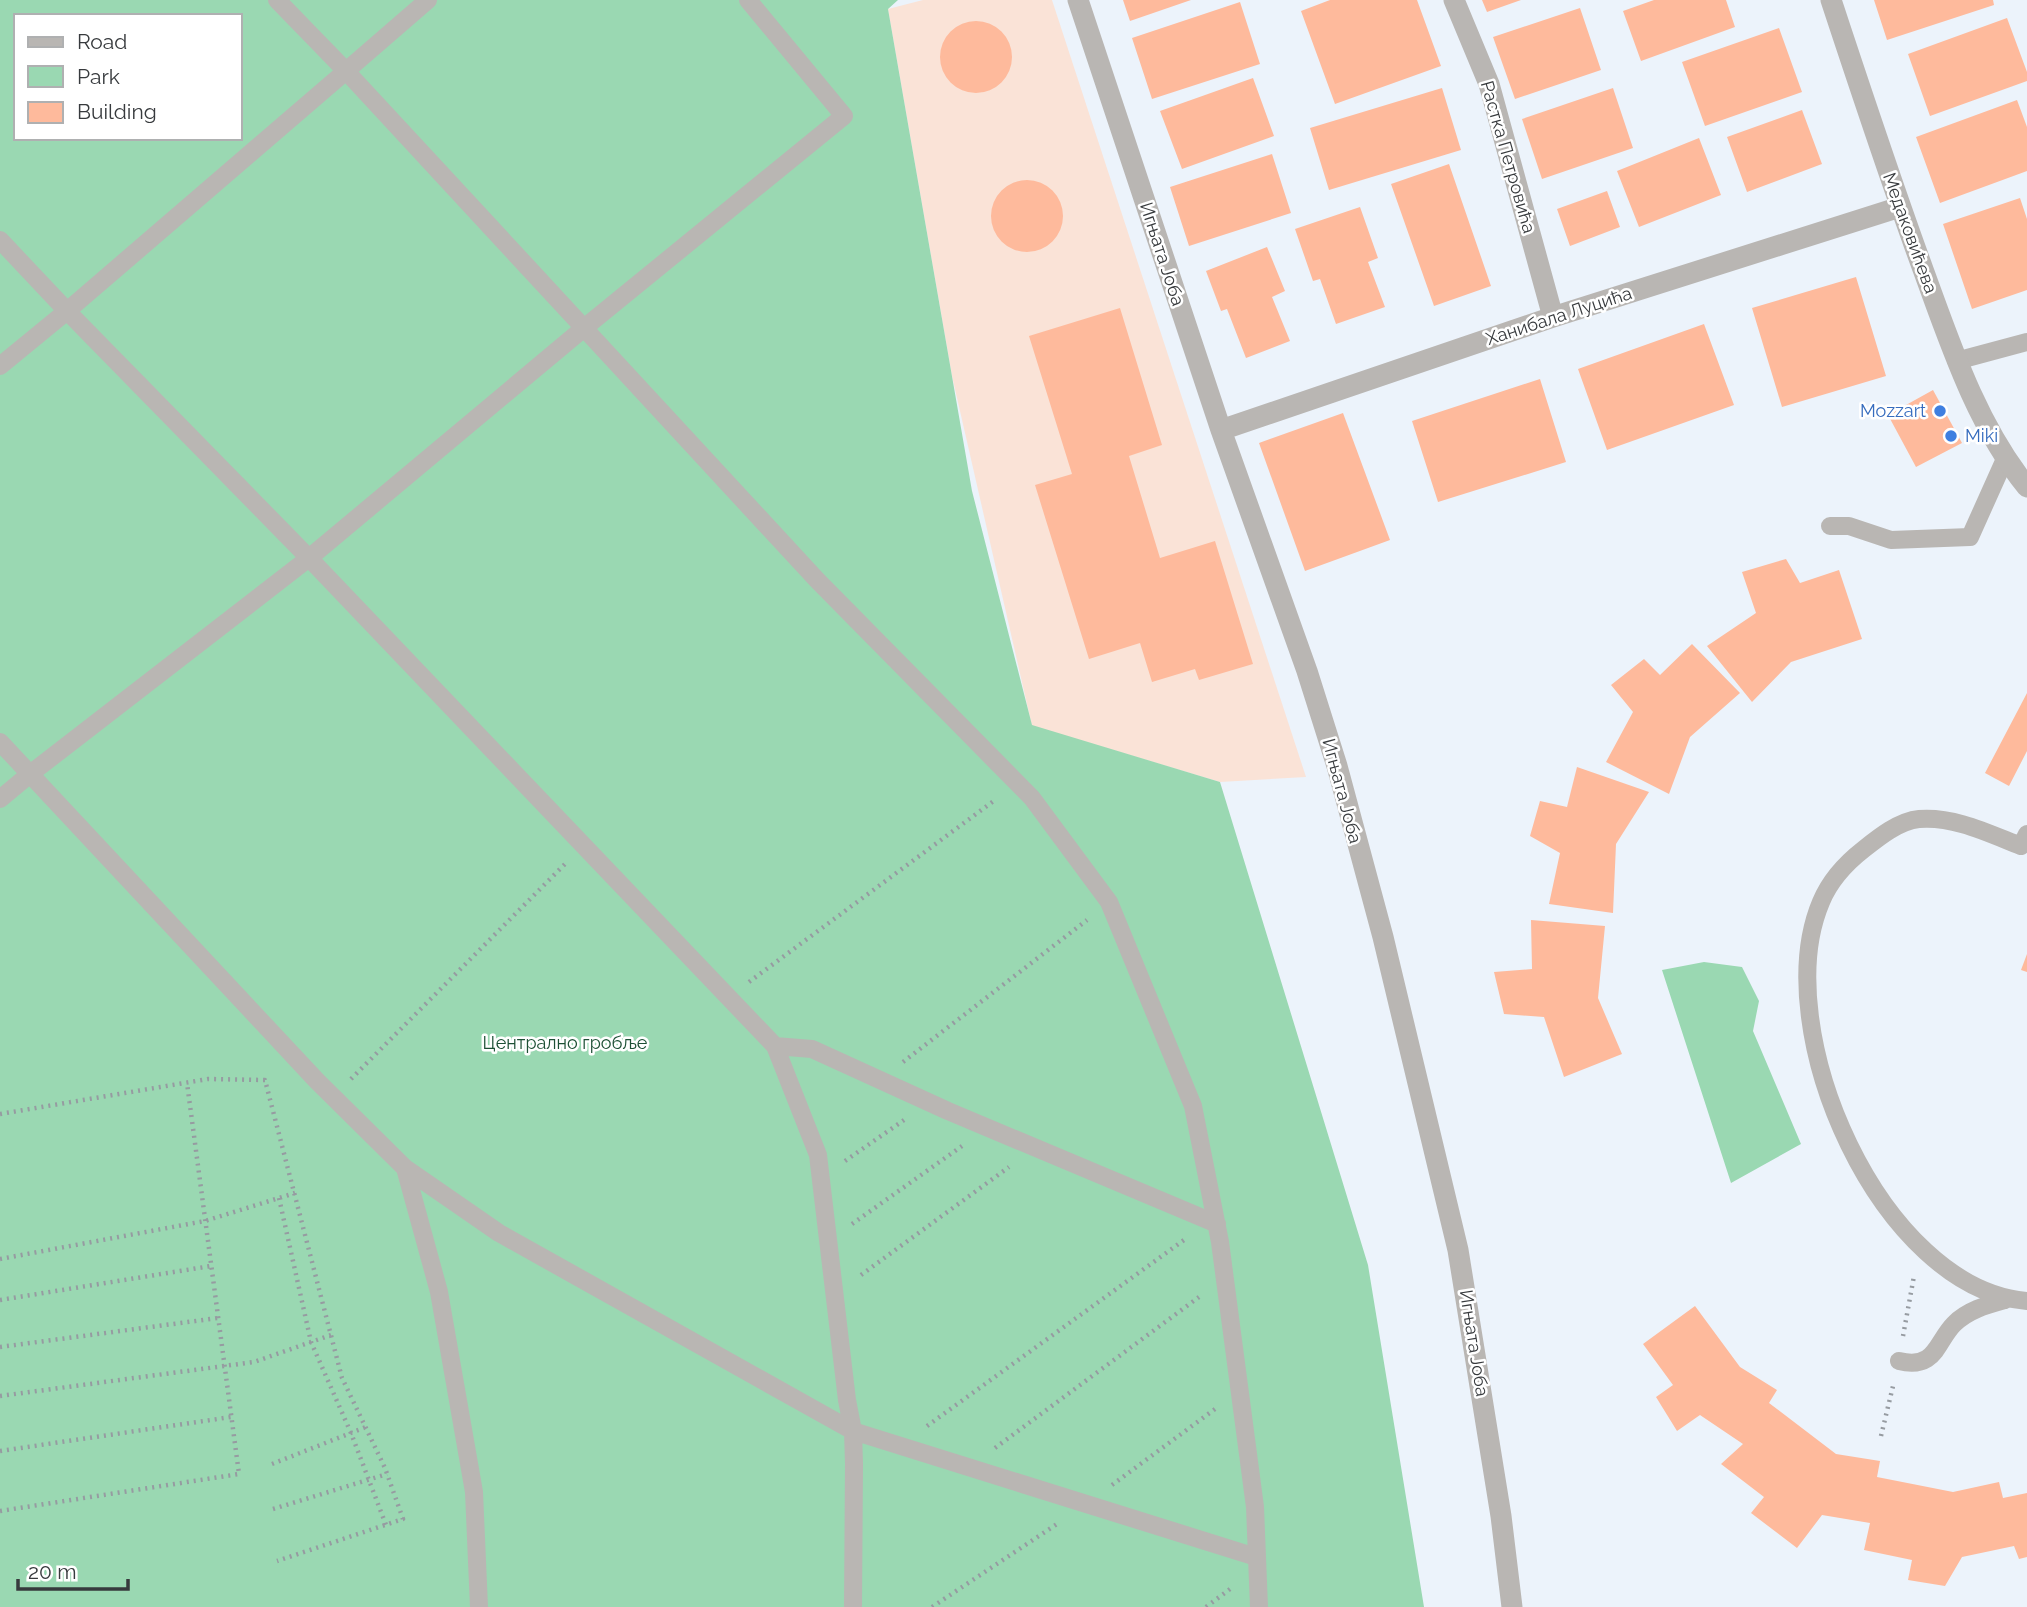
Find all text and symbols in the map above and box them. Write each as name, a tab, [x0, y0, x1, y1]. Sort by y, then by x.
legend	[14, 14, 242, 140]
text: Road	[77, 29, 127, 54]
text: Park	[77, 64, 120, 89]
street label: Растка Петровића	[1477, 78, 1540, 235]
text: Building	[77, 99, 157, 124]
street label: Медаковићева	[1879, 170, 1942, 296]
street label: Игњата Јоба	[1136, 199, 1189, 308]
street label: Ханибала Луцића	[1483, 282, 1634, 349]
place label: Mozzart	[1860, 400, 1926, 421]
marker: Mozzart	[1932, 403, 1948, 419]
place label: Miki	[1965, 425, 1998, 446]
marker: Miki	[1943, 428, 1959, 444]
street label: Игњата Јоба	[1318, 736, 1367, 846]
park label: Централно гробље	[483, 1032, 648, 1053]
street label: Игњата Јоба	[1456, 1288, 1493, 1398]
scale bar	[18, 1548, 128, 1592]
text: 20 m	[28, 1559, 76, 1584]

